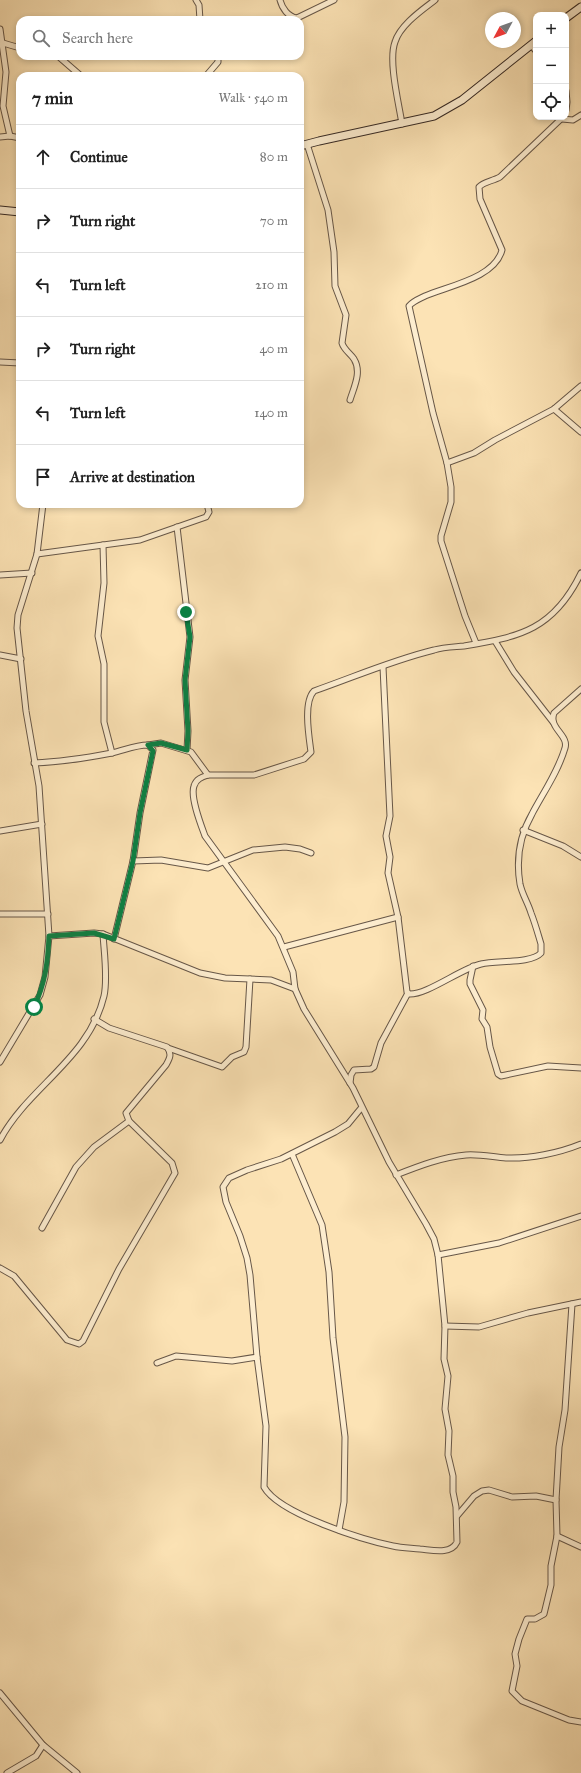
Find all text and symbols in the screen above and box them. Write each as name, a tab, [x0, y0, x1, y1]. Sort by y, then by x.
north arrow	[485, 12, 521, 48]
map controls	[533, 12, 569, 120]
button: +	[533, 12, 569, 48]
search box	[16, 16, 304, 60]
icon: search	[30, 27, 52, 49]
text: Search here	[62, 29, 133, 47]
button: −	[533, 48, 569, 84]
button: locate	[533, 84, 569, 120]
text: 7 min	[32, 88, 73, 109]
text: Walk · 540 m	[219, 90, 288, 106]
icon: ahead	[32, 146, 54, 168]
text: Continue	[70, 148, 128, 166]
text: 80 m	[260, 149, 288, 165]
icon: right	[32, 210, 54, 232]
text: Turn right	[70, 212, 135, 230]
text: 70 m	[260, 213, 288, 229]
icon: left	[32, 274, 54, 296]
text: Turn left	[70, 276, 126, 294]
text: 210 m	[255, 277, 288, 293]
icon: right	[32, 338, 54, 360]
text: Turn right	[70, 340, 135, 358]
text: 40 m	[259, 341, 288, 357]
icon: left	[32, 402, 54, 424]
text: Turn left	[70, 404, 126, 422]
text: 140 m	[254, 405, 288, 421]
icon: arrive	[32, 466, 54, 488]
text: Arrive at destination	[70, 468, 195, 486]
route end	[177, 603, 195, 621]
route start	[25, 998, 43, 1016]

